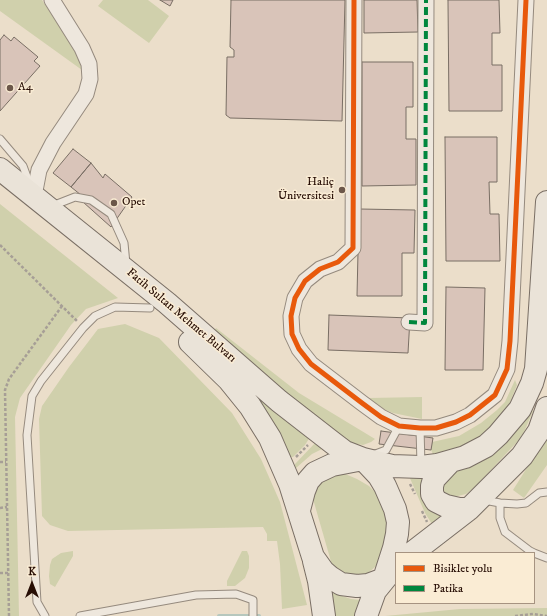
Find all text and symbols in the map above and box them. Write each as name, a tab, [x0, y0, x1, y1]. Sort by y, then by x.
place label: A4	[18, 81, 33, 95]
marker: A4	[5, 83, 15, 93]
place label: Haliç Üniversitesi	[278, 176, 334, 204]
marker: Haliç Üniversitesi	[337, 185, 347, 195]
place label: Opet	[122, 196, 145, 210]
marker: Opet	[109, 198, 119, 208]
street label: Fatih Sultan Mehmet Bulvarı	[123, 266, 239, 366]
legend	[395, 552, 535, 604]
text: Bisiklet yolu	[433, 561, 492, 576]
north arrow	[12, 564, 52, 604]
text: K	[28, 565, 36, 579]
text: Patika	[433, 581, 463, 596]

